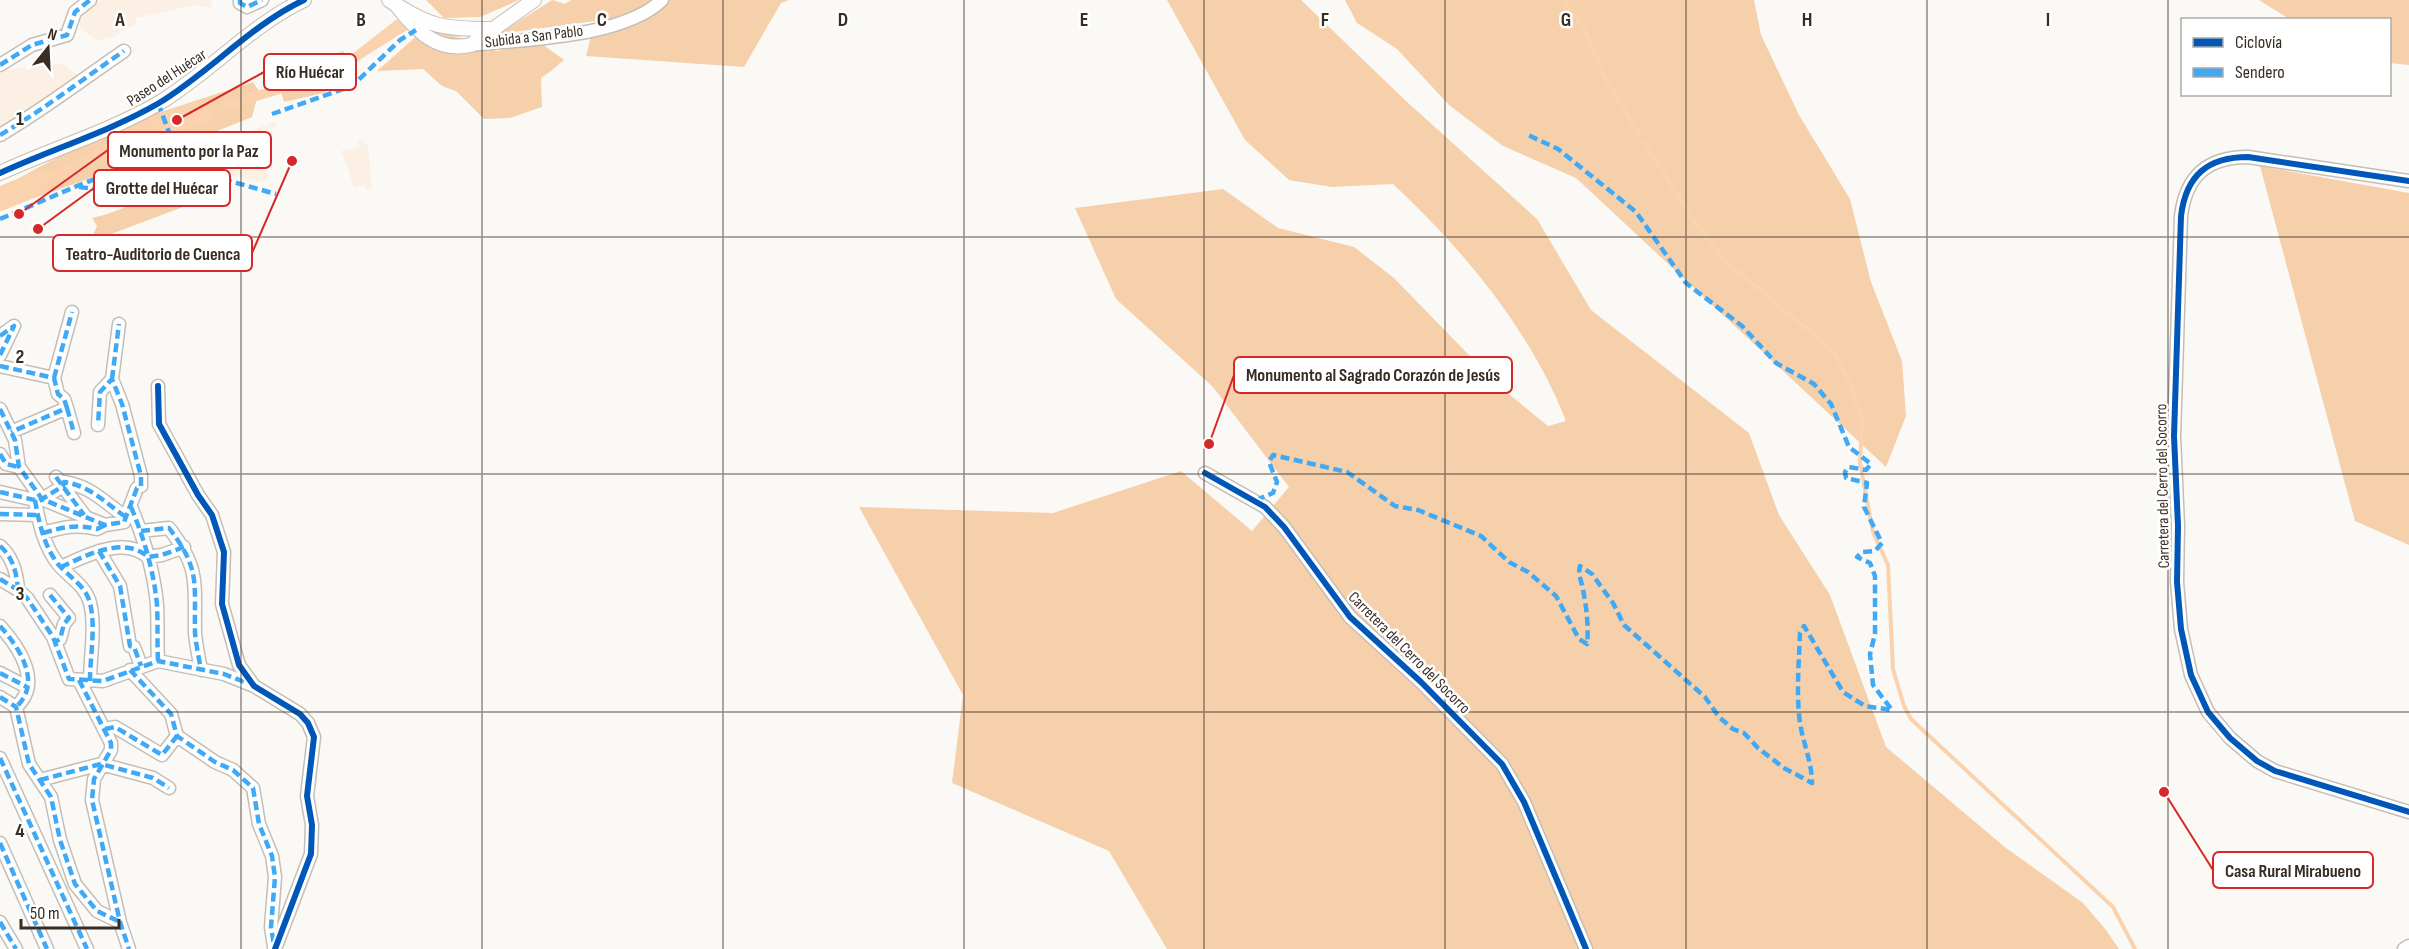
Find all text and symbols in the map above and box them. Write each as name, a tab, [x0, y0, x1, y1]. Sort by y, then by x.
text: A	[114, 8, 125, 32]
text: B	[356, 8, 366, 32]
text: C	[597, 8, 607, 32]
text: D	[838, 8, 848, 32]
text: E	[1080, 8, 1088, 32]
text: F	[1321, 8, 1329, 32]
text: G	[1561, 8, 1571, 32]
text: H	[1802, 8, 1812, 32]
text: I	[2046, 8, 2050, 32]
north arrow	[18, 18, 78, 78]
legend	[2181, 18, 2391, 96]
street label: Subida a San Pablo	[484, 22, 584, 52]
text: N	[45, 25, 59, 46]
text: Ciclovía	[2235, 32, 2282, 53]
street label: Paseo del Huécar	[124, 45, 211, 111]
callout: Río Huécar	[264, 54, 356, 90]
text: Río Huécar	[276, 62, 345, 83]
text: Sendero	[2235, 62, 2285, 83]
text: 1	[16, 107, 24, 131]
callout: Monumento por la Paz	[108, 132, 271, 168]
text: Monumento por la Paz	[119, 141, 259, 162]
callout: Grotte del Huécar	[94, 170, 230, 206]
text: Grotte del Huécar	[106, 178, 219, 199]
callout: Teatro-Auditorio de Cuenca	[53, 235, 252, 271]
text: Teatro-Auditorio de Cuenca	[66, 244, 240, 265]
text: 2	[16, 345, 24, 369]
callout: Monumento al Sagrado Corazón de Jesús	[1234, 357, 1512, 393]
text: Monumento al Sagrado Corazón de Jesús	[1246, 365, 1500, 386]
street label: Carretera del Cerro del Socorro	[2152, 404, 2174, 568]
text: 3	[16, 582, 25, 606]
street label: Carretera del Cerro del Socorro	[1344, 588, 1474, 718]
text: 4	[15, 819, 25, 843]
callout: Casa Rural Mirabueno	[2213, 852, 2373, 888]
text: Casa Rural Mirabueno	[2225, 861, 2361, 882]
scale bar	[21, 892, 118, 930]
text: 50 m	[30, 903, 60, 924]

